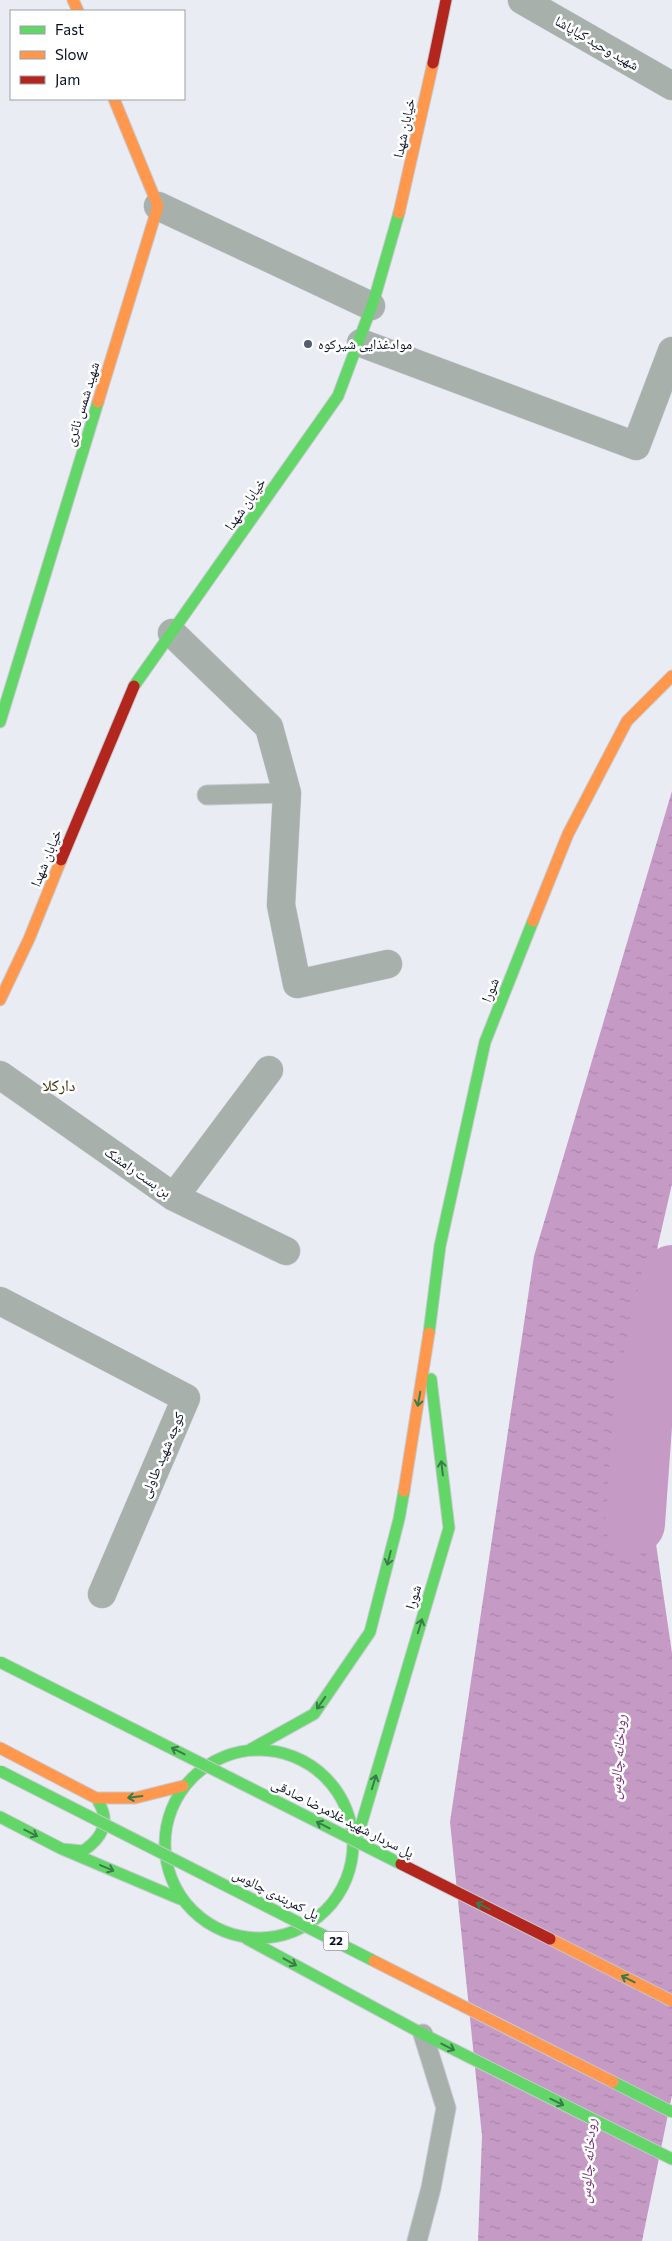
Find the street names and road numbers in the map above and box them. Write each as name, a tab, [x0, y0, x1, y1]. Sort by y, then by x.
street label: شهید وحید کیاپاشا	[552, 12, 642, 74]
street label: خیابان شهدا	[389, 97, 419, 159]
street label: شهید شمس ناتری	[61, 360, 103, 448]
street label: خیابان شهدا	[220, 474, 270, 534]
street label: خیابان شهدا	[26, 827, 66, 889]
street label: شورا	[477, 975, 503, 1005]
street label: بن بست رامشک	[101, 1142, 175, 1202]
street label: کوچه شهید طاولی	[136, 1409, 188, 1500]
street label: شورا	[401, 1583, 425, 1611]
street label: پل سردار شهید غلامرضا صادقی	[269, 1774, 417, 1862]
street label: پل کمربندی چالوس	[230, 1864, 323, 1924]
road number: 22	[324, 1932, 348, 1950]

